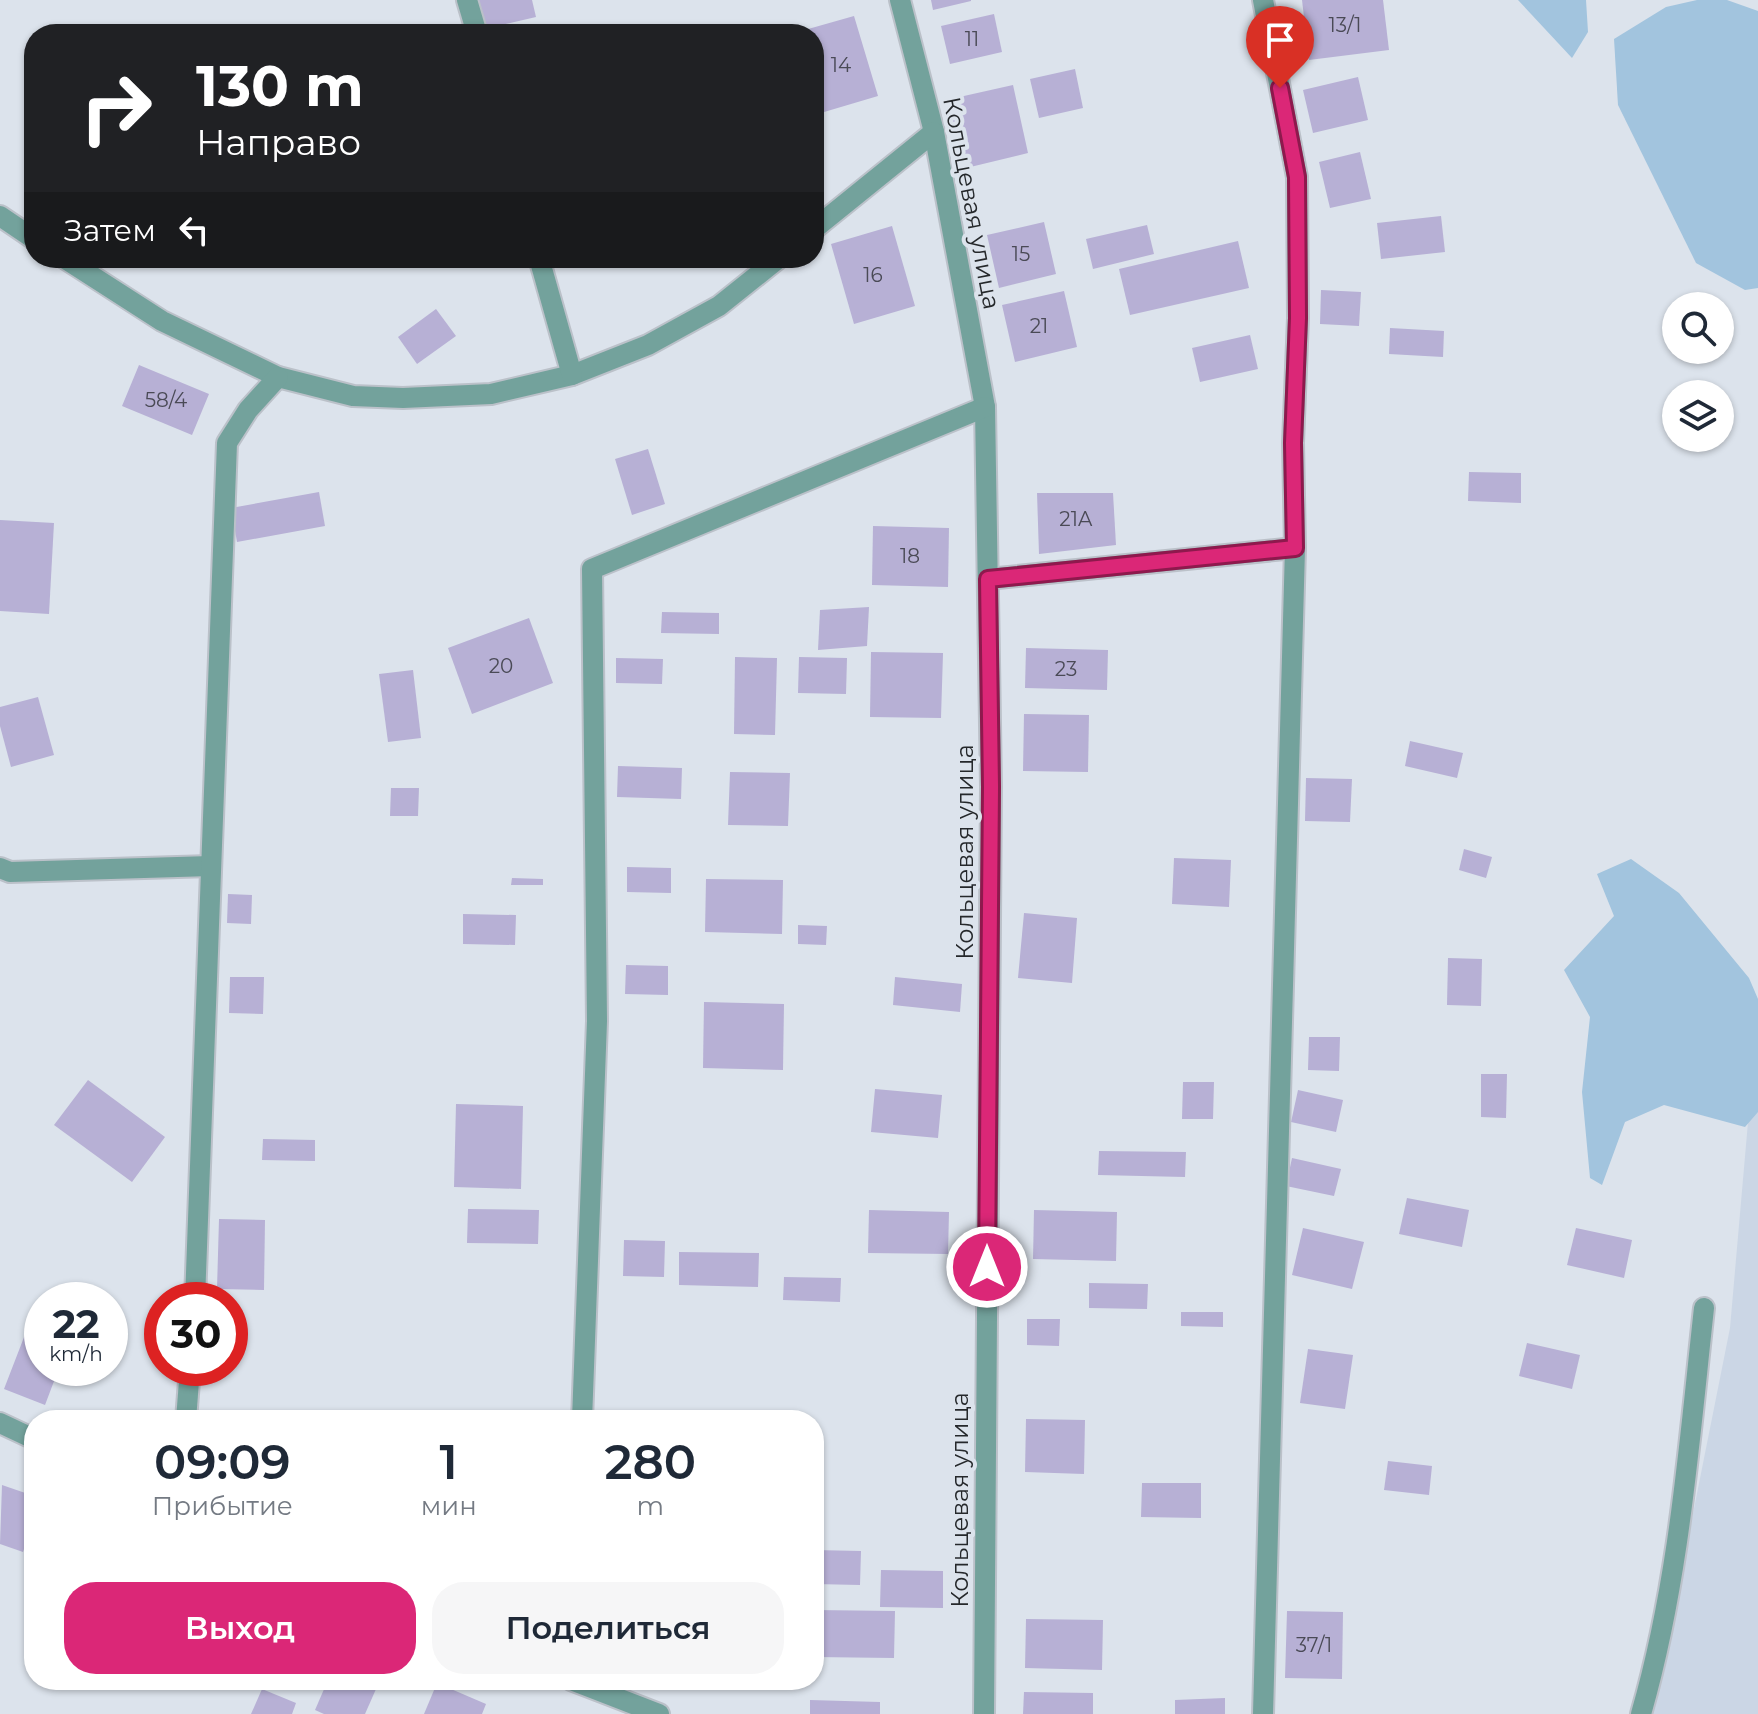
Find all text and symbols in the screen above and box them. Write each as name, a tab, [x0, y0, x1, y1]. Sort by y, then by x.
pin	[1246, 6, 1314, 88]
house number: 13/1	[1328, 13, 1362, 37]
icon: arrive	[1258, 18, 1302, 62]
house number: 11	[965, 27, 979, 51]
text: 130 m	[196, 52, 364, 120]
house number: 14	[831, 53, 851, 77]
icon: right	[64, 56, 168, 160]
street label: Кольцевая улица	[937, 94, 1007, 312]
text: Направо	[196, 120, 361, 164]
icon: left	[172, 208, 216, 252]
text: Затем	[64, 212, 156, 249]
house number: 15	[1012, 242, 1030, 266]
house number: 16	[863, 263, 883, 287]
map controls	[1662, 292, 1734, 452]
button: search	[1662, 292, 1734, 364]
house number: 21	[1030, 314, 1048, 338]
button: layers	[1662, 380, 1734, 452]
house number: 58/4	[145, 388, 187, 412]
house number: 21А	[1059, 507, 1093, 531]
house number: 18	[900, 544, 920, 568]
house number: 20	[489, 654, 513, 678]
house number: 23	[1055, 657, 1077, 681]
street label: Кольцевая улица	[950, 744, 979, 960]
position arrow	[945, 1225, 1029, 1309]
speed limit sign: 30	[144, 1282, 248, 1386]
text: 22	[52, 1299, 100, 1348]
text: km/h	[49, 1342, 103, 1366]
street label: Кольцевая улица	[945, 1392, 974, 1608]
text: 09:09	[154, 1433, 291, 1491]
text: 1	[440, 1433, 458, 1491]
text: 280	[605, 1433, 696, 1491]
text: Прибытие	[152, 1490, 293, 1522]
text: мин	[421, 1490, 477, 1522]
text: m	[637, 1490, 664, 1522]
button: Выход	[64, 1582, 416, 1674]
button: Поделиться	[432, 1582, 784, 1674]
house number: 37/1	[1296, 1633, 1332, 1657]

